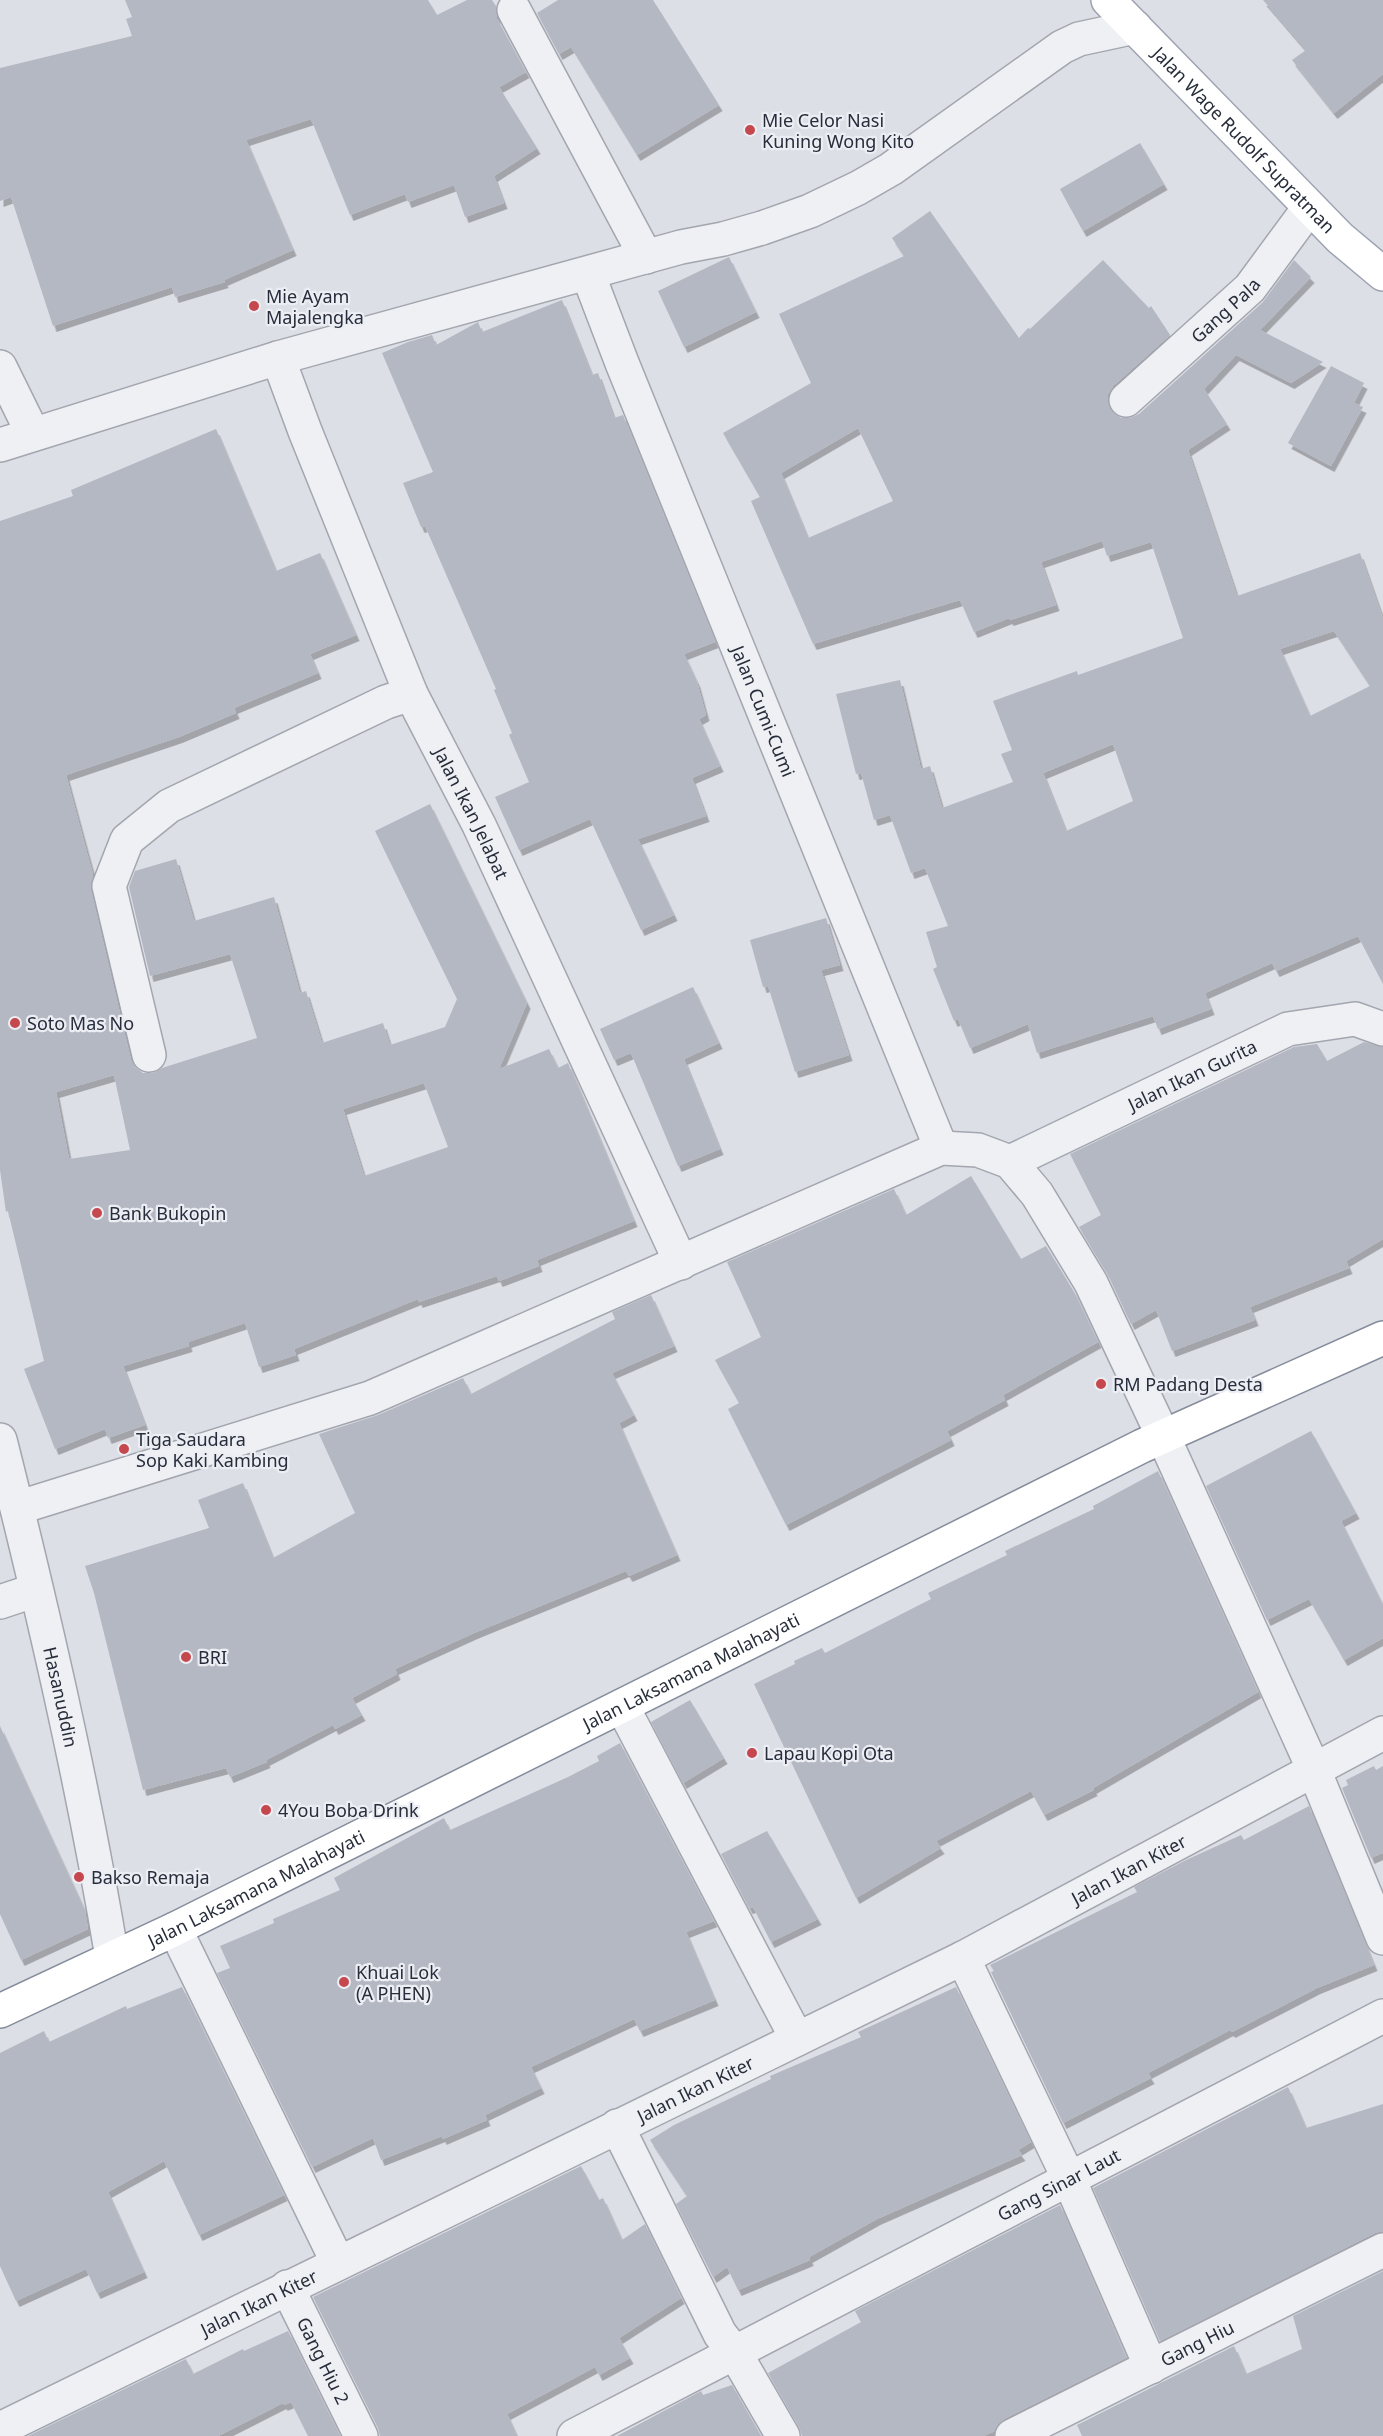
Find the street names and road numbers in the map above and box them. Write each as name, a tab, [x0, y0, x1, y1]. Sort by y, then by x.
street label: Jalan Wage Rudolf Supratman	[1146, 40, 1341, 238]
street label: Gang Pala	[1186, 273, 1266, 348]
street label: Jalan Cumi-Cumi	[725, 640, 801, 780]
street label: Jalan Ikan Jelabat	[428, 741, 515, 884]
street label: Jalan Ikan Gurita	[1122, 1034, 1261, 1117]
street label: Jalan Laksamana Malahayati	[577, 1607, 803, 1736]
street label: Hasanuddin	[38, 1644, 84, 1749]
street label: Jalan Laksamana Malahayati	[142, 1824, 369, 1953]
street label: Jalan Ikan Kiter	[1065, 1828, 1191, 1911]
street label: Jalan Ikan Kiter	[631, 2050, 758, 2129]
street label: Gang Sinar Laut	[993, 2142, 1125, 2226]
street label: Jalan Ikan Kiter	[195, 2264, 322, 2342]
street label: Gang Hiu 2	[292, 2313, 355, 2408]
street label: Gang Hiu	[1156, 2315, 1238, 2372]

